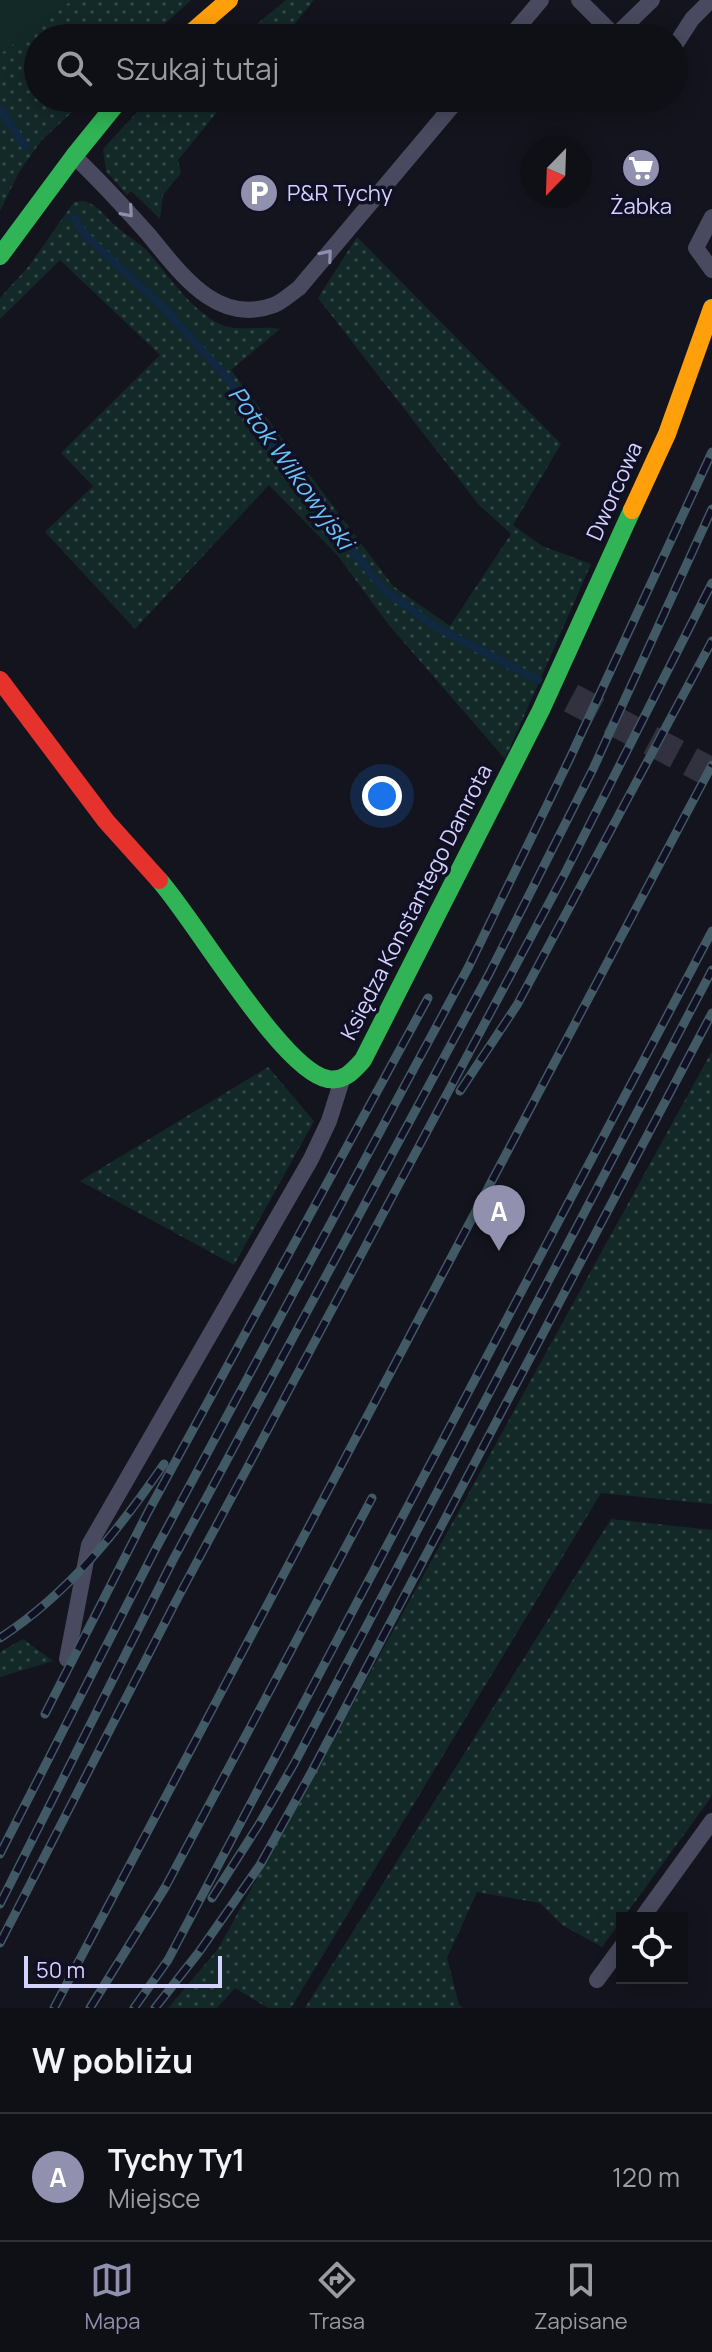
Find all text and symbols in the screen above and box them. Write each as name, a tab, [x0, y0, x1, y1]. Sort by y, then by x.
search box	[24, 24, 688, 112]
icon: search	[52, 46, 96, 90]
text: Szukaj tutaj	[116, 48, 279, 89]
north arrow	[520, 136, 592, 208]
supermarket icon: Żabka	[620, 147, 662, 189]
parking icon: P&R Tychy	[238, 172, 280, 214]
place label: P&R Tychy	[287, 178, 393, 208]
place label: Żabka	[610, 191, 672, 221]
one-way arrow	[118, 202, 133, 217]
one-way arrow	[317, 250, 332, 264]
water label: Potok Wilkowyjski	[222, 379, 364, 558]
street label: Dworcowa	[579, 437, 649, 545]
street label: Księdza Konstantego Damrota	[333, 759, 499, 1045]
your location	[362, 776, 402, 816]
pin: A	[473, 1185, 525, 1251]
map controls	[616, 1912, 688, 1984]
button: locate	[616, 1912, 688, 1984]
scale bar	[24, 1952, 222, 1988]
text: 50 m	[36, 1955, 85, 1985]
text: W pobliżu	[32, 2037, 193, 2083]
text: Tychy Ty1	[108, 2139, 245, 2180]
text: A	[49, 2159, 67, 2195]
text: 120 m	[612, 2159, 680, 2195]
text: Miejsce	[108, 2180, 200, 2216]
tab: Mapa	[85, 2258, 140, 2336]
tab: Trasa	[309, 2258, 365, 2336]
tab: Zapisane	[534, 2258, 628, 2336]

